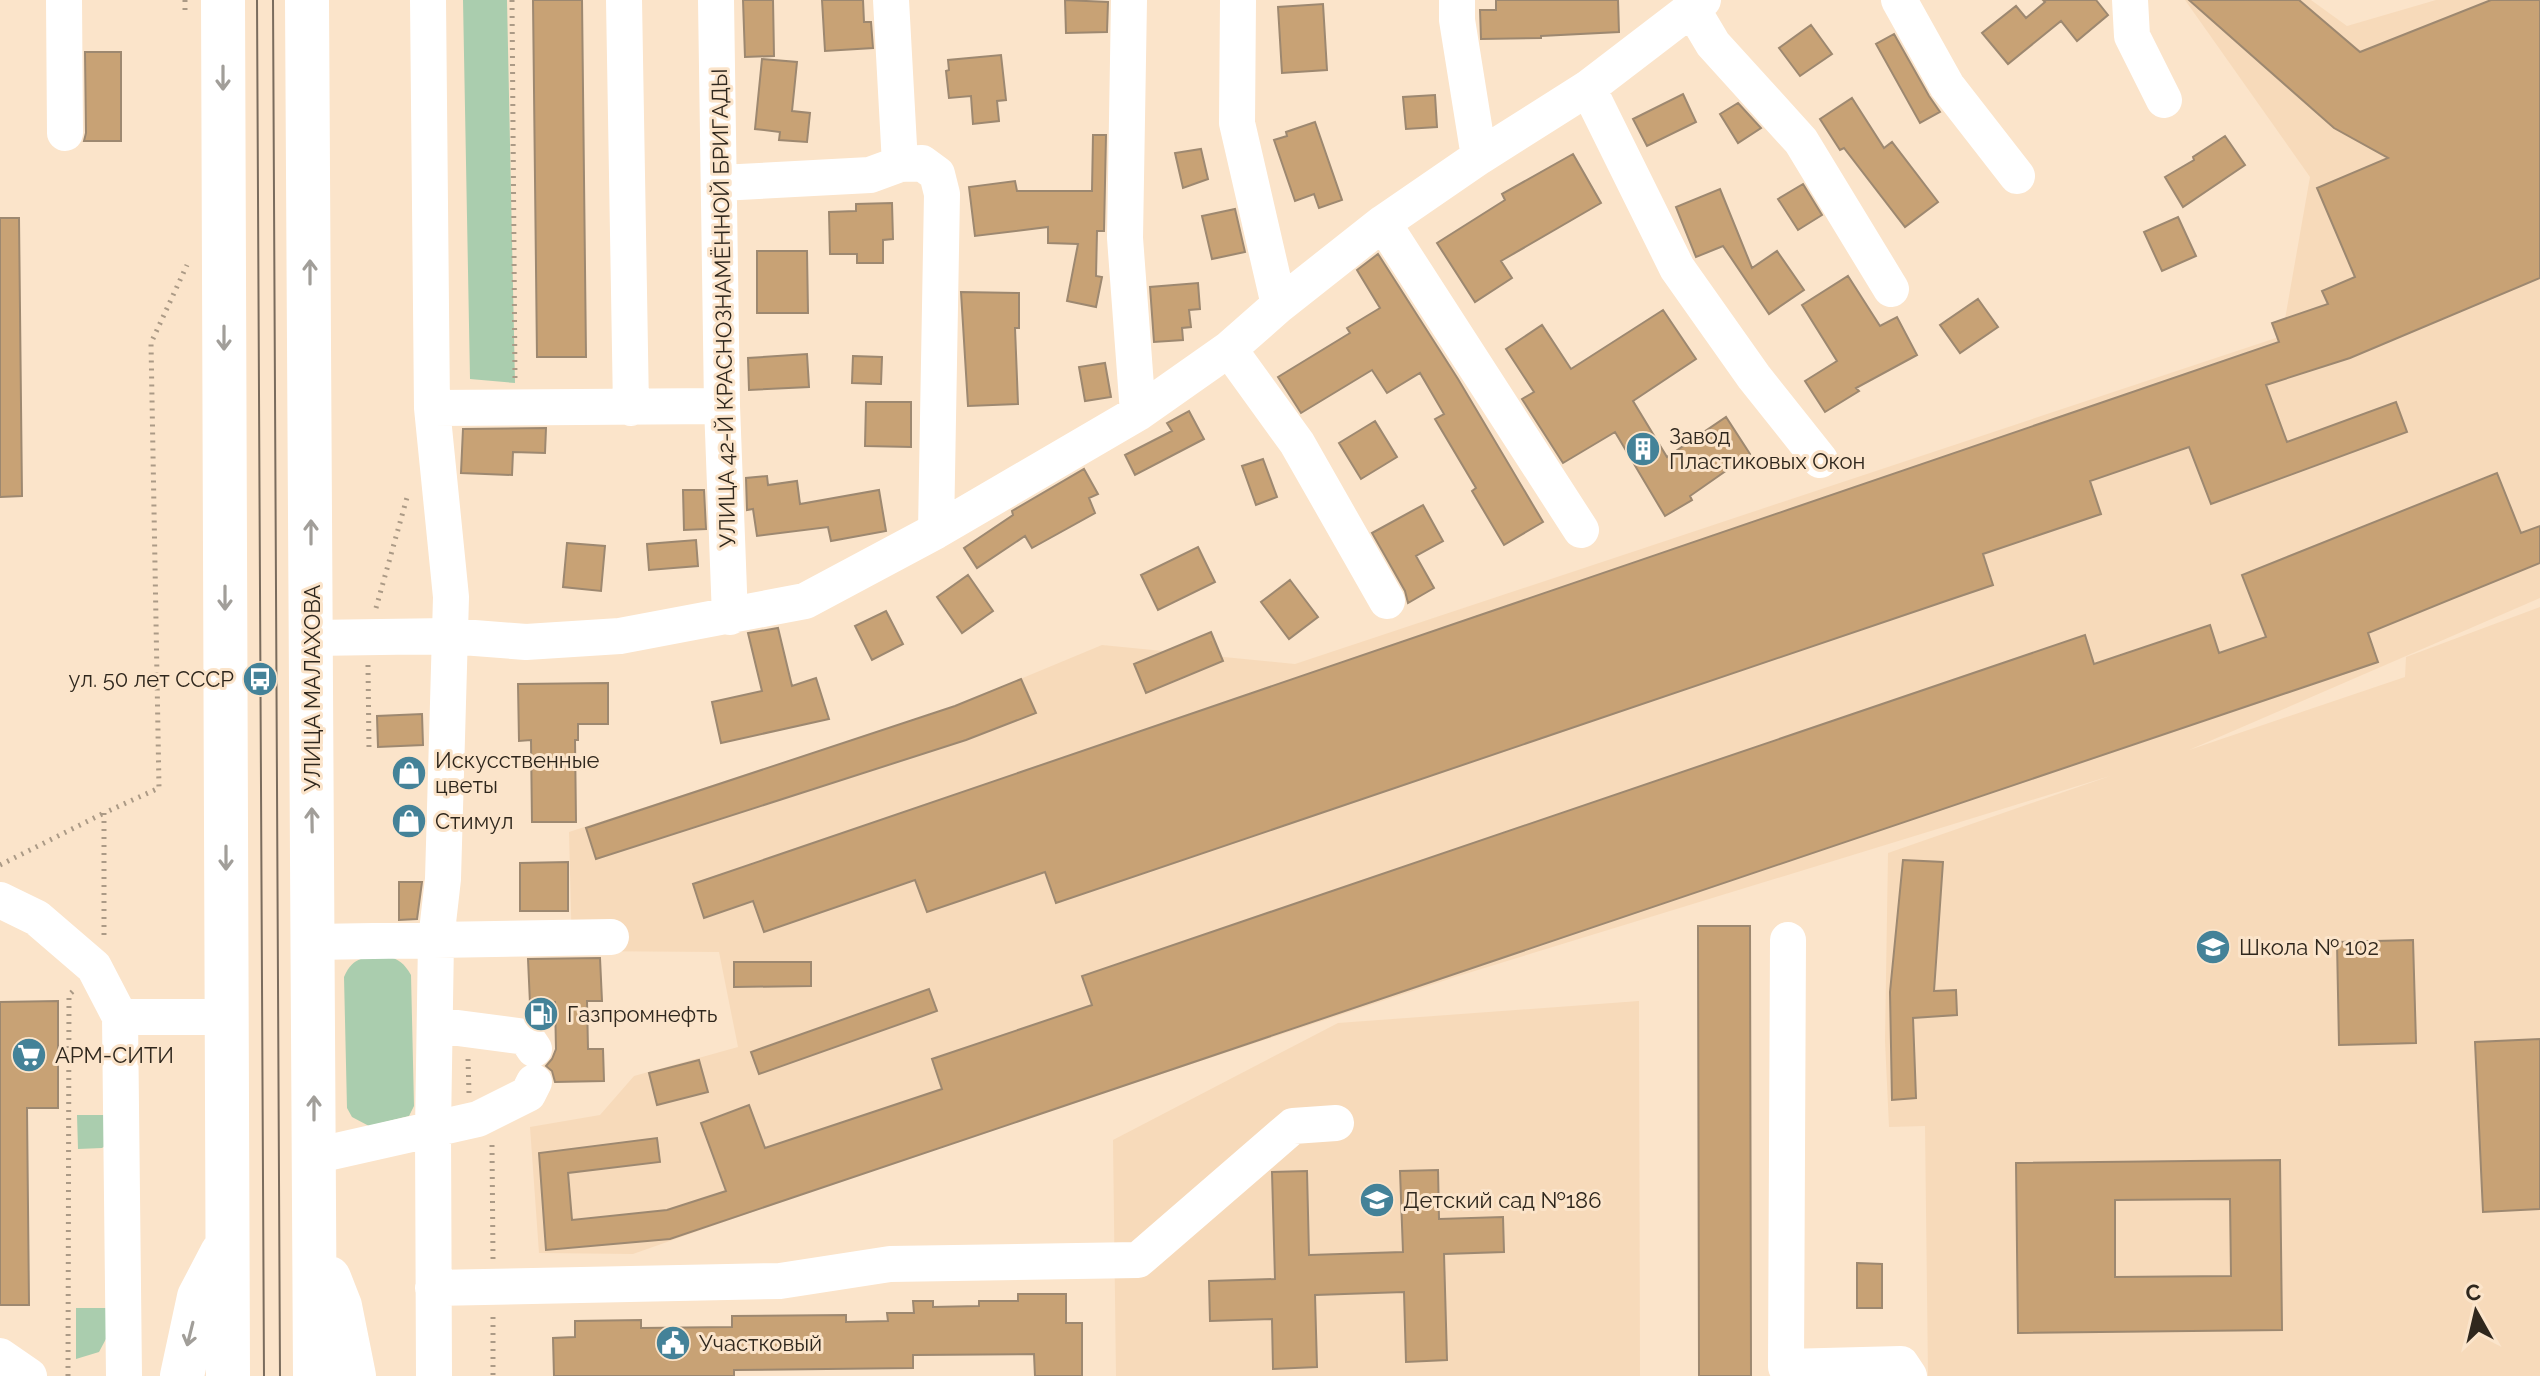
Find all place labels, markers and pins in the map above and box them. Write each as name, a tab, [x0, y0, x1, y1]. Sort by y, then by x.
place label: Завод Пластиковых Окон	[1669, 423, 1865, 474]
building icon: Завод Пластиковых Окон	[1624, 430, 1662, 468]
bus stop icon: ул. 50 лет СССР	[241, 660, 279, 698]
place label: ул. 50 лет СССР	[69, 666, 234, 692]
place label: Искусственные цветы	[435, 747, 600, 798]
shop icon: Искусственные цветы	[390, 754, 428, 792]
shop icon: Стимул	[390, 802, 428, 840]
place label: Стимул	[435, 808, 514, 834]
school or university icon: Школа № 102	[2194, 928, 2232, 966]
place label: Школа № 102	[2239, 934, 2379, 960]
fuel station icon: Газпромнефть	[522, 995, 560, 1033]
place label: Газпромнефть	[567, 1001, 718, 1027]
supermarket icon: АРМ-СИТИ	[10, 1036, 48, 1074]
place label: АРМ-СИТИ	[55, 1042, 174, 1068]
school or university icon: Детский сад №186	[1358, 1181, 1396, 1219]
place label: Детский сад №186	[1403, 1187, 1601, 1213]
public building icon: Участковый	[654, 1324, 692, 1362]
place label: Участковый	[699, 1330, 822, 1356]

